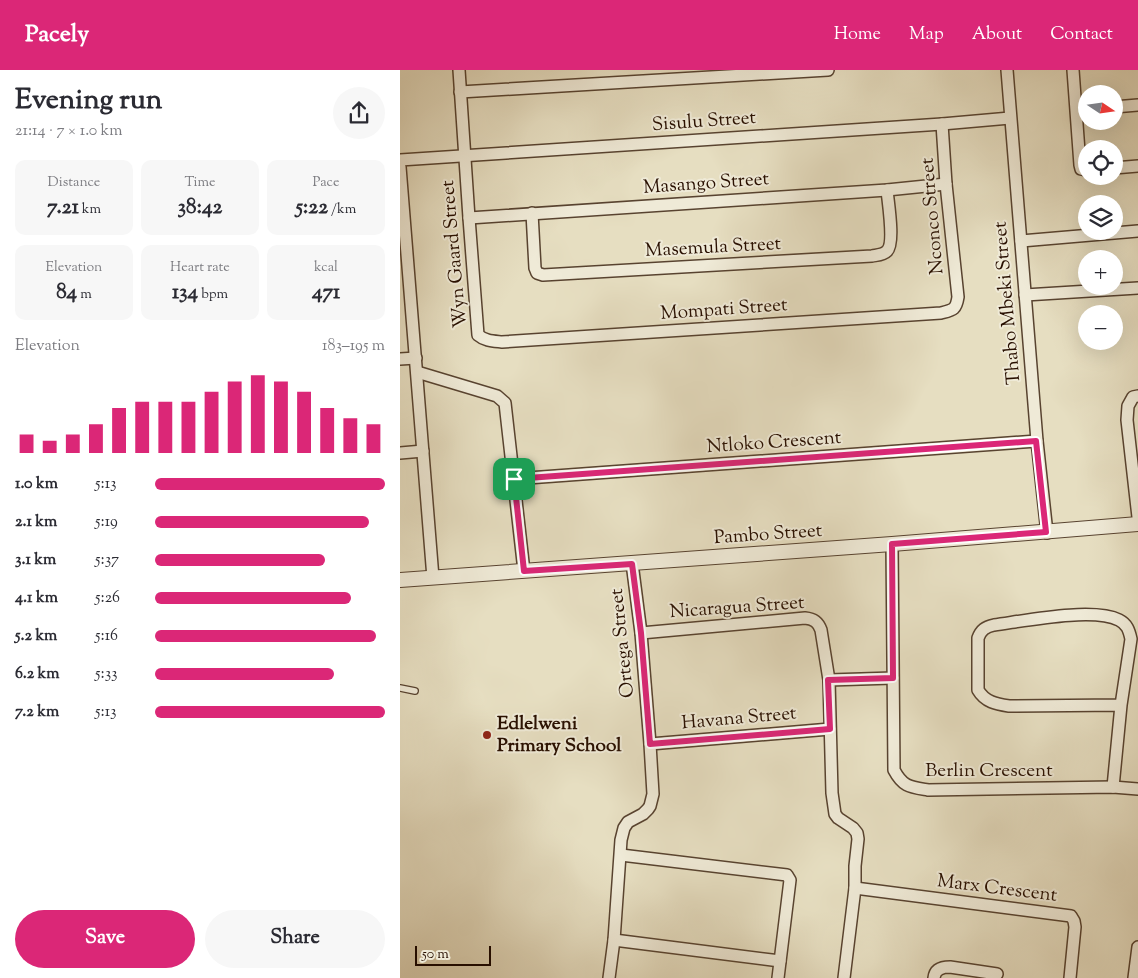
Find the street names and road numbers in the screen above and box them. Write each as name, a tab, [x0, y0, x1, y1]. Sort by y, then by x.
street label: Sisulu Street	[651, 105, 757, 139]
street label: Nconco Street	[914, 156, 952, 275]
street label: Masango Street	[642, 166, 770, 202]
street label: Wyn Gaard Street	[435, 178, 475, 329]
street label: Thabo Mbeki Street	[987, 220, 1029, 386]
street label: Masemula Street	[644, 231, 782, 265]
street label: Mompati Street	[660, 292, 789, 328]
street label: Ntloko Crescent	[706, 425, 843, 461]
street label: Pambo Street	[713, 518, 824, 552]
street label: Ortega Street	[604, 586, 642, 699]
street label: Nicaragua Street	[669, 590, 806, 626]
street label: Havana Street	[680, 700, 798, 737]
street label: Berlin Crescent	[925, 758, 1053, 785]
street label: Marx Crescent	[935, 868, 1059, 910]

